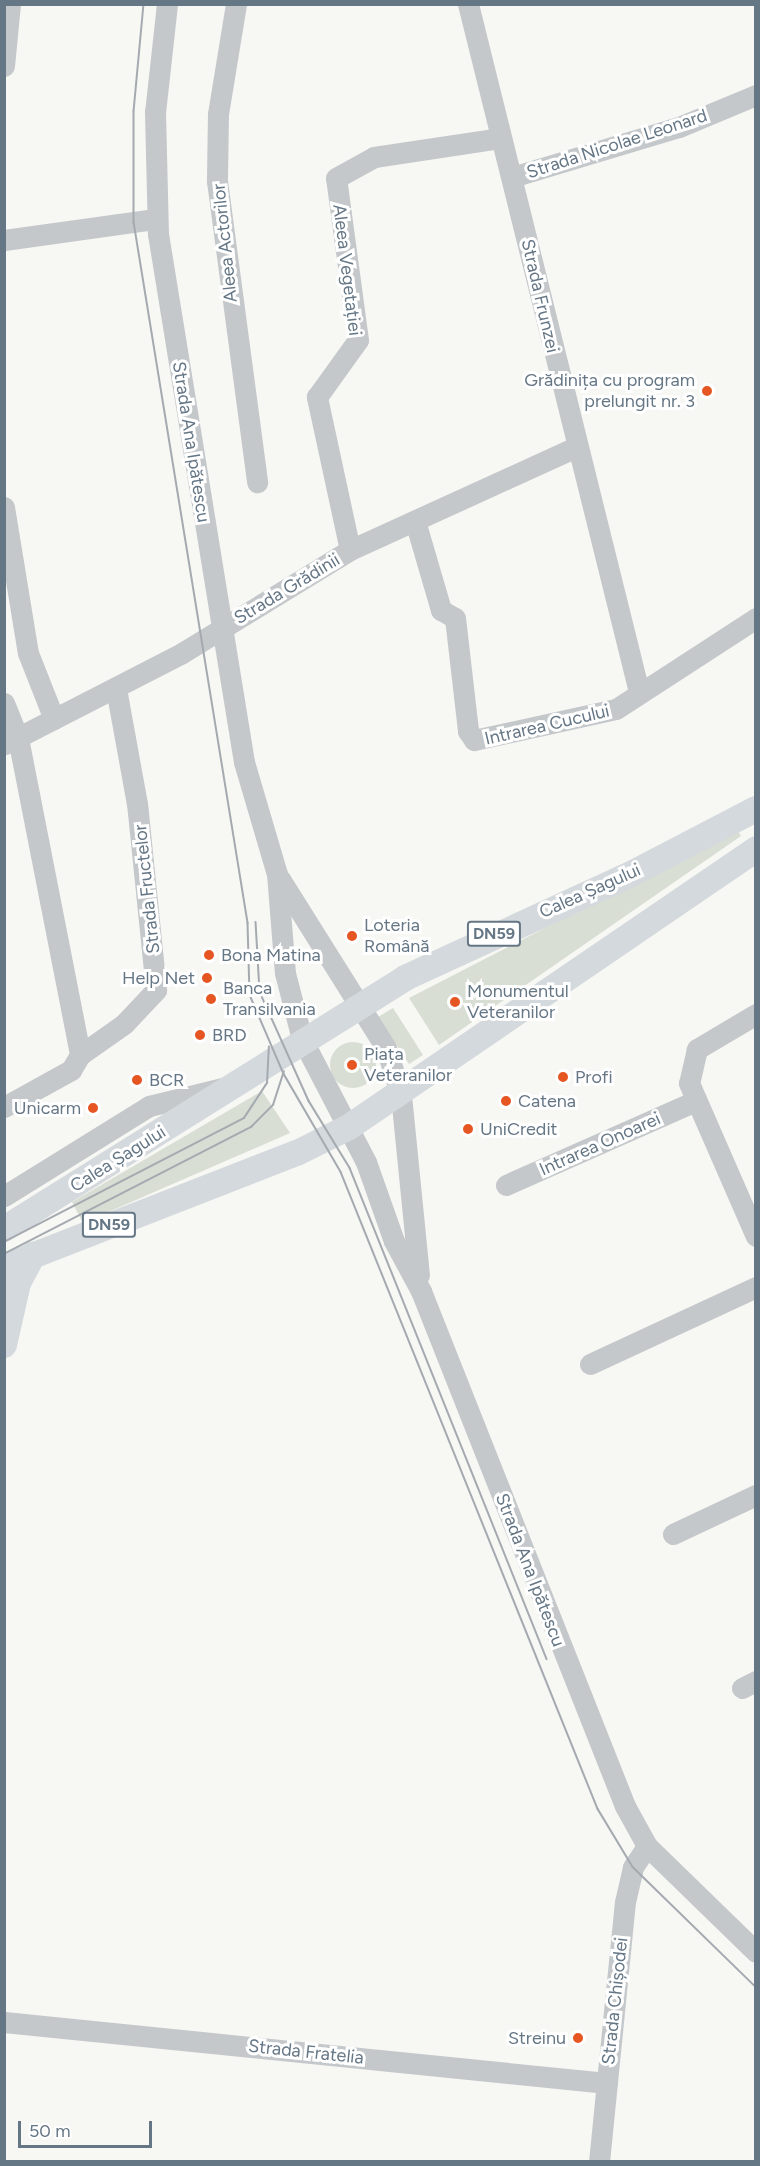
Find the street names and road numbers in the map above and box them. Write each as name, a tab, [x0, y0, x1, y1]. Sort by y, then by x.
street label: Strada Nicolae Leonard	[524, 105, 710, 183]
street label: Aleea Actorilor	[208, 183, 242, 303]
street label: Aleea Vegetației	[328, 203, 366, 337]
street label: Strada Frunzei	[516, 237, 564, 355]
street label: Strada Ana Ipătescu	[168, 360, 214, 524]
street label: Strada Grădinii	[230, 549, 344, 629]
street label: Intrarea Cucului	[482, 700, 612, 750]
street label: Strada Fructelor	[129, 823, 165, 955]
street label: Calea Șagului	[536, 859, 644, 923]
road number: DN59	[466, 921, 522, 947]
street label: Intrarea Onoarei	[536, 1108, 664, 1180]
street label: Calea Șagului	[66, 1121, 170, 1197]
road number: DN59	[80, 1212, 138, 1238]
street label: Strada Ana Ipătescu	[491, 1490, 569, 1650]
street label: Strada Chișodei	[598, 1936, 632, 2066]
street label: Strada Fratelia	[247, 2035, 365, 2069]

